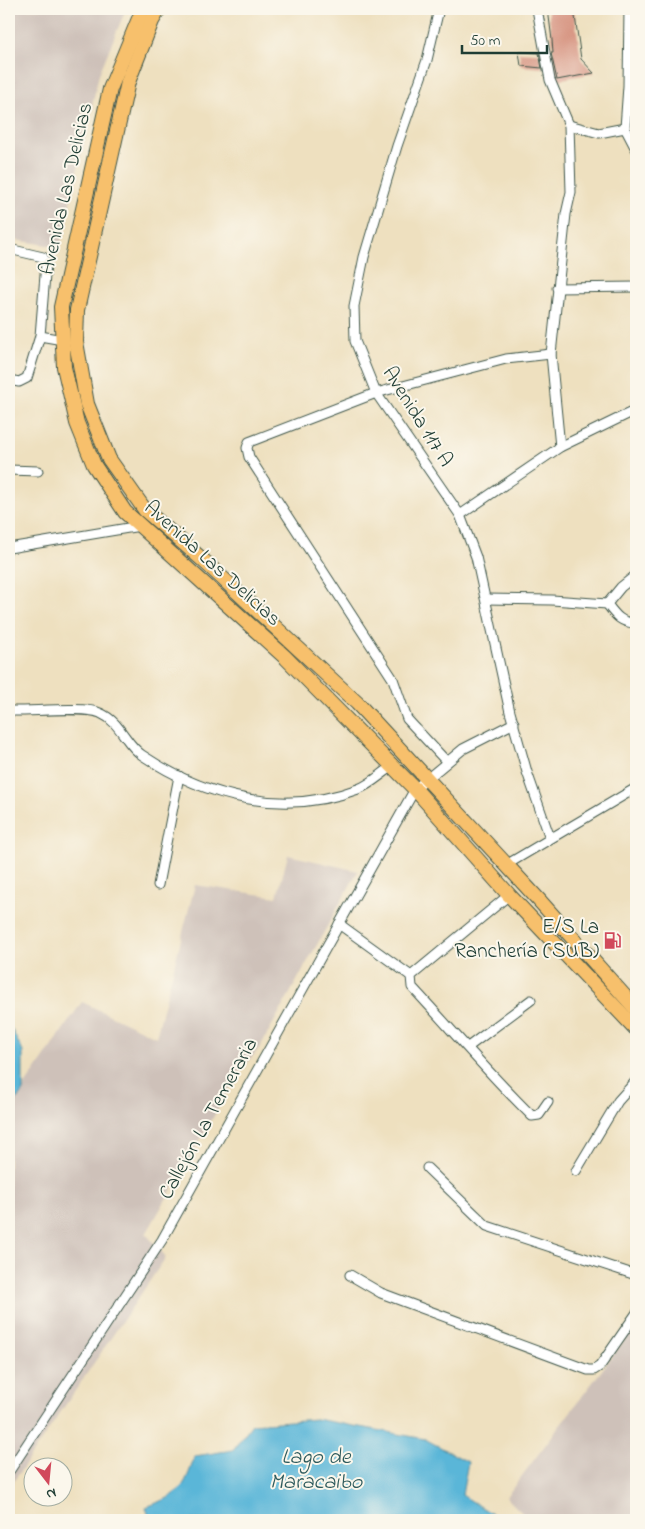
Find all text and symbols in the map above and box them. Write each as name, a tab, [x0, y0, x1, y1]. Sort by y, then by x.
scale bar	[462, 22, 548, 54]
text: 50 m	[470, 30, 501, 52]
street label: Avenida Las Delicias	[33, 100, 101, 278]
street label: Avenida 117 A	[374, 361, 460, 473]
street label: Avenida Las Delicias	[137, 494, 287, 634]
place label: E/S La Ranchería (SUB)	[454, 913, 599, 967]
fuel station icon: E/S La Ranchería (SUB)	[603, 930, 623, 950]
street label: Callejón La Temeraria	[152, 1033, 266, 1205]
water label: Lago de Maracaibo	[270, 1442, 364, 1499]
north arrow	[22, 1456, 72, 1506]
text: N	[44, 1482, 59, 1504]

